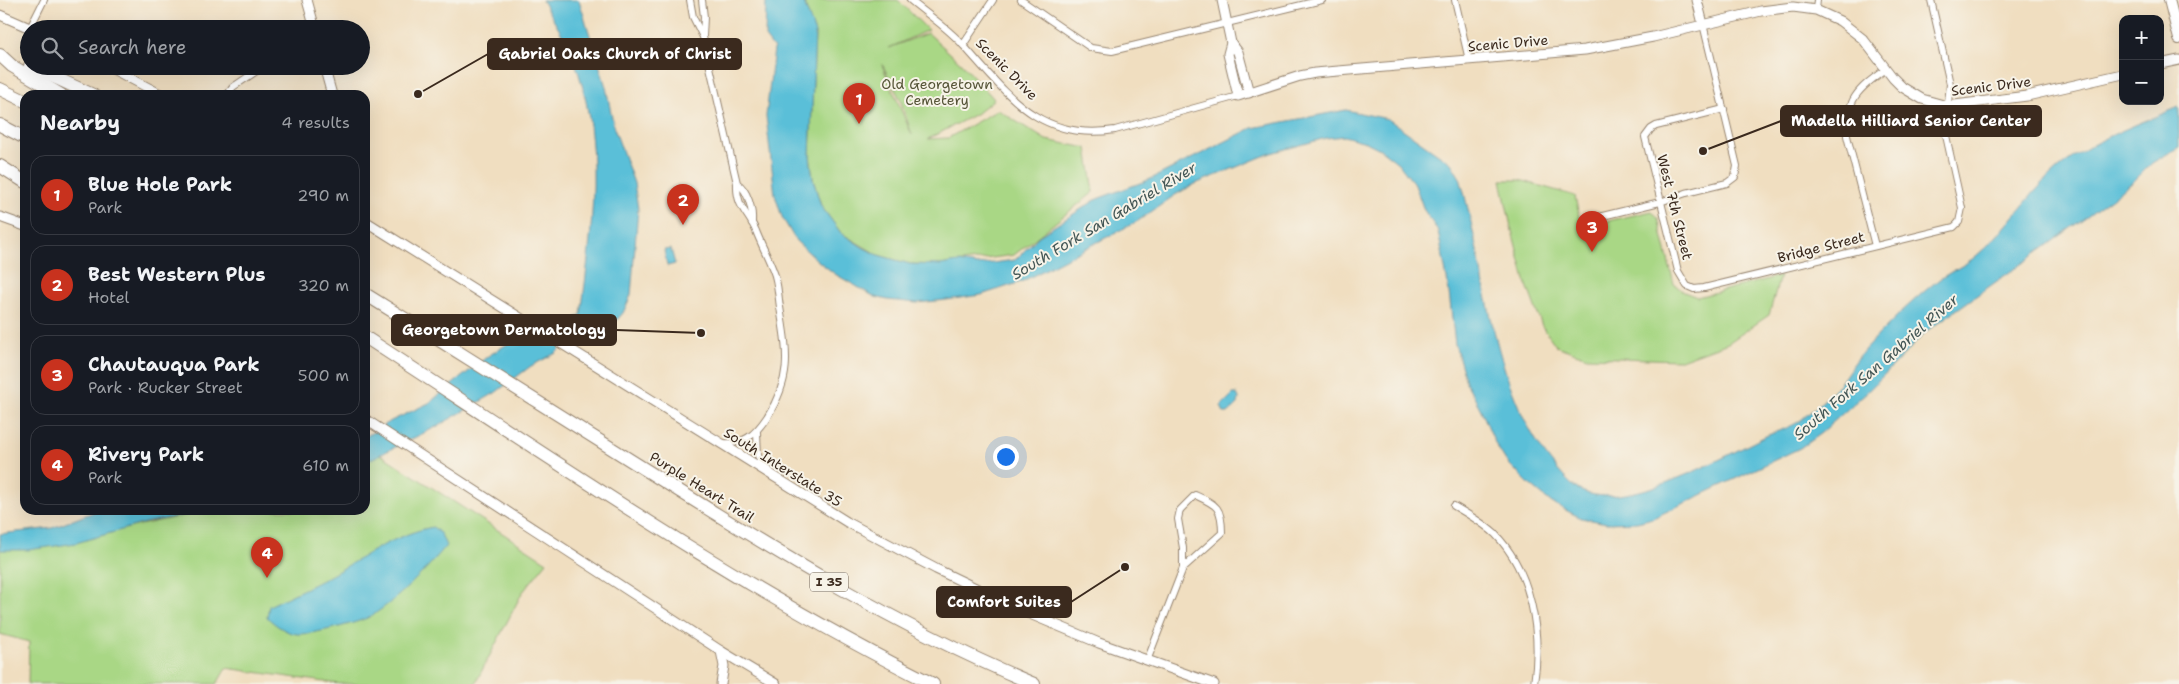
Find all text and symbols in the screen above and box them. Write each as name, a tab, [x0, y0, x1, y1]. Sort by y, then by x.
map controls	[2119, 15, 2164, 105]
button: +	[2119, 15, 2164, 60]
search box	[20, 20, 370, 75]
street label: Scenic Drive	[1467, 31, 1549, 55]
icon: search	[38, 34, 66, 62]
street label: Scenic Drive	[972, 34, 1042, 104]
text: Search here	[78, 35, 187, 60]
callout: Gabriel Oaks Church of Christ	[488, 39, 741, 69]
text: Gabriel Oaks Church of Christ	[498, 44, 732, 64]
button: −	[2119, 60, 2164, 105]
street label: Scenic Drive	[1950, 72, 2032, 100]
park label: Old Georgetown Cemetery	[881, 75, 993, 109]
pin: 1	[843, 83, 875, 124]
callout: Madella Hilliard Senior Center	[1781, 106, 2041, 136]
text: Nearby	[40, 109, 120, 137]
text: Madella Hilliard Senior Center	[1791, 111, 2031, 131]
text: 4 results	[281, 112, 350, 133]
street label: West 7th Street	[1653, 152, 1697, 262]
water label: South Fork San Gabriel River	[1008, 157, 1201, 284]
text: Blue Hole Park	[88, 172, 232, 197]
pin: 2	[667, 184, 699, 225]
text: 1	[53, 185, 61, 206]
text: 290 m	[297, 185, 349, 206]
text: Park	[88, 197, 122, 218]
pin: 3	[1576, 211, 1608, 252]
street label: Bridge Street	[1776, 227, 1866, 267]
text: Best Western Plus	[88, 262, 266, 287]
text: 2	[51, 275, 63, 296]
text: 320 m	[298, 275, 349, 296]
text: Hotel	[88, 287, 129, 308]
water label: South Fork San Gabriel River	[1789, 289, 1963, 444]
callout: Georgetown Dermatology	[392, 315, 616, 345]
text: Georgetown Dermatology	[402, 320, 606, 340]
text: Chautauqua Park	[88, 352, 260, 377]
text: 3	[51, 365, 63, 386]
text: 500 m	[298, 365, 349, 386]
text: Park · Rucker Street	[88, 377, 243, 398]
street label: South Interstate 35	[721, 423, 845, 511]
text: Rivery Park	[88, 442, 204, 467]
your location	[993, 444, 1019, 470]
street label: Purple Heart Trail	[646, 448, 758, 527]
text: 4	[51, 455, 63, 476]
text: 610 m	[302, 455, 349, 476]
text: Park	[88, 467, 122, 488]
pin: 4	[251, 537, 283, 578]
road number: I 35	[810, 572, 848, 592]
callout: Comfort Suites	[937, 587, 1071, 617]
text: Comfort Suites	[947, 592, 1061, 612]

